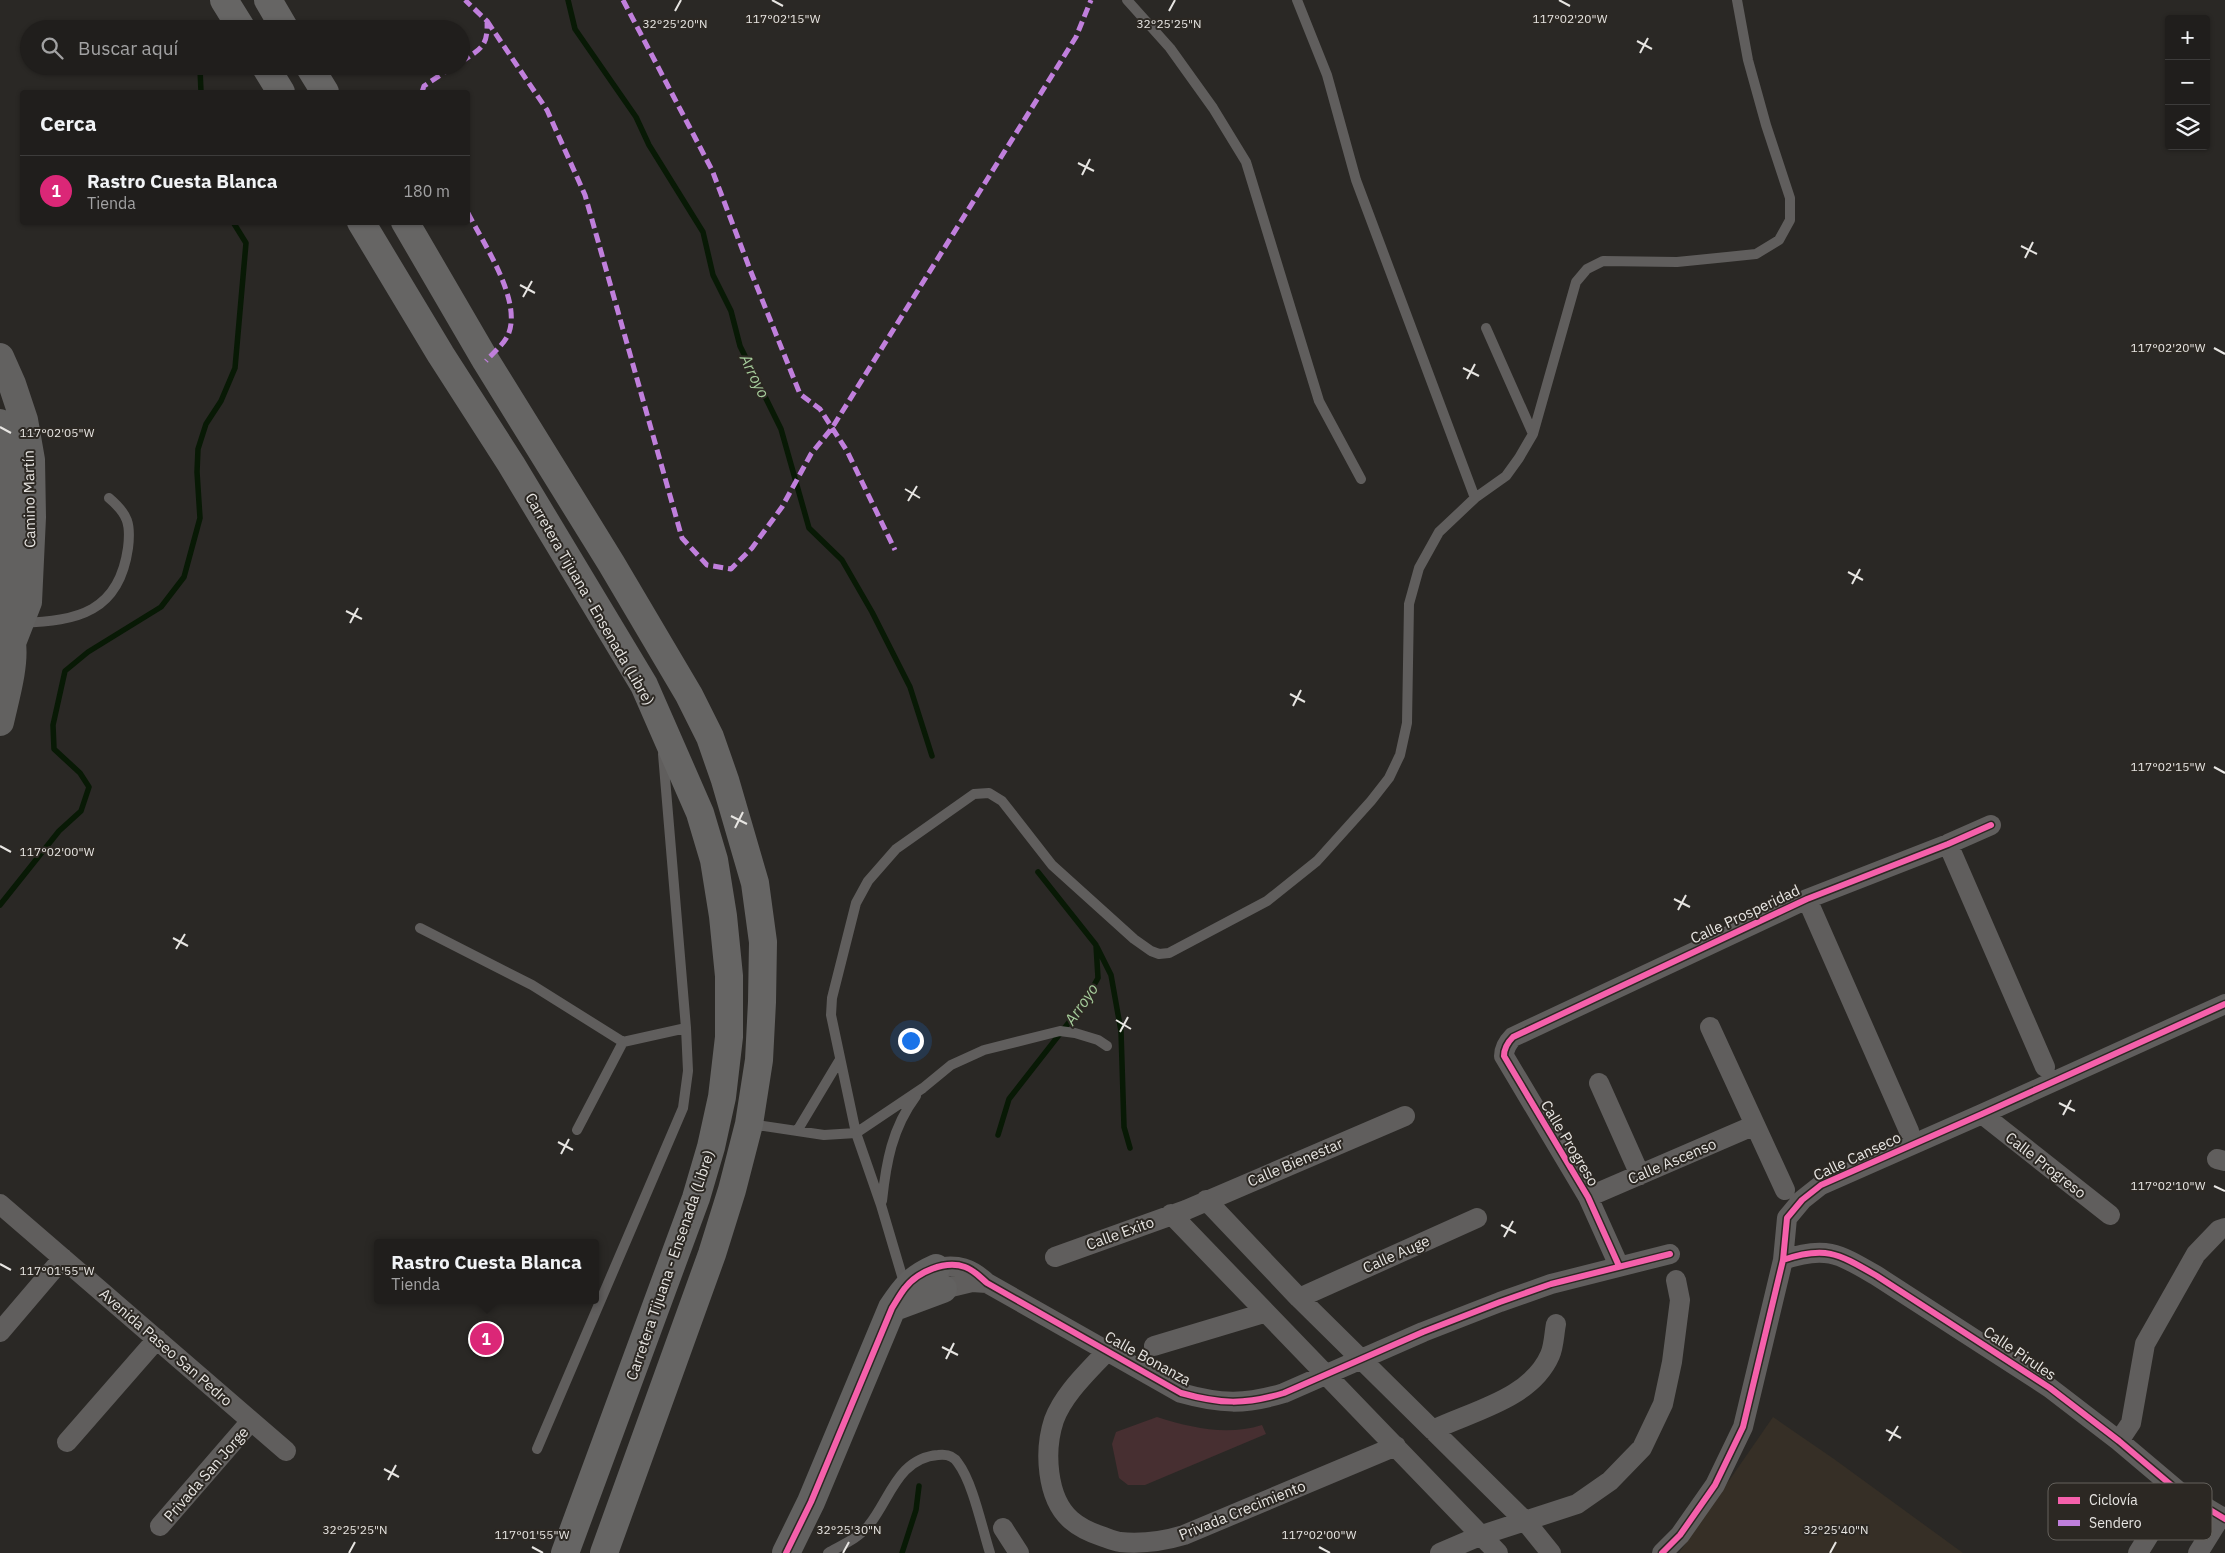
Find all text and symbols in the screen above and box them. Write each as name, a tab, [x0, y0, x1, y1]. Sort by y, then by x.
text: 117°02'15"W	[746, 11, 821, 26]
text: 117°02'20"W	[1533, 11, 1608, 26]
map controls	[2165, 15, 2210, 150]
button: +	[2165, 15, 2210, 60]
text: 32°25'20"N	[642, 16, 708, 31]
text: 32°25'25"N	[1136, 16, 1202, 31]
search box	[20, 20, 470, 75]
icon: search	[38, 34, 66, 62]
text: Buscar aquí	[78, 36, 178, 60]
button: −	[2165, 60, 2210, 105]
button: layers	[2165, 105, 2210, 150]
text: Cerca	[40, 109, 97, 137]
text: Rastro Cuesta Blanca	[87, 169, 277, 193]
text: 1	[51, 181, 61, 201]
text: 180 m	[403, 181, 450, 201]
text: Tienda	[87, 193, 136, 213]
text: 117°02'20"W	[2131, 340, 2206, 355]
water label: Arroyo	[735, 350, 774, 401]
text: 117°02'05"W	[20, 425, 95, 440]
street label: Camino Martín	[19, 450, 39, 548]
street label: Carretera Tijuana - Ensenada (Libre)	[521, 489, 659, 709]
text: 117°02'15"W	[2131, 759, 2206, 774]
text: 117°02'00"W	[20, 844, 95, 859]
street label: Calle Prosperidad	[1687, 880, 1803, 948]
water label: Arroyo	[1059, 979, 1102, 1030]
your location	[898, 1028, 924, 1054]
street label: Calle Progreso	[1537, 1096, 1603, 1190]
street label: Calle Canseco	[1810, 1127, 1904, 1185]
street label: Calle Progreso	[2002, 1128, 2090, 1202]
street label: Calle Bienestar	[1244, 1133, 1346, 1191]
street label: Calle Ascenso	[1625, 1134, 1719, 1188]
street label: Carretera Tijuana - Ensenada (Libre)	[622, 1147, 718, 1383]
text: 117°02'10"W	[2131, 1178, 2206, 1193]
street label: Calle Exito	[1083, 1212, 1157, 1254]
street label: Calle Auge	[1360, 1231, 1432, 1277]
popup	[374, 1239, 599, 1304]
text: Rastro Cuesta Blanca	[391, 1250, 582, 1274]
text: 117°01'55"W	[20, 1263, 95, 1278]
text: Tienda	[391, 1274, 440, 1294]
street label: Avenida Paseo San Pedro	[96, 1284, 236, 1410]
pin: 1	[470, 1320, 502, 1358]
street label: Calle Pirules	[1980, 1322, 2060, 1384]
street label: Calle Bonanza	[1102, 1327, 1194, 1389]
street label: Privada San Jorge	[160, 1423, 252, 1525]
street label: Privada Crecimiento	[1176, 1476, 1308, 1544]
legend	[2048, 1483, 2212, 1540]
text: Ciclovía	[2089, 1491, 2138, 1509]
text: Sendero	[2089, 1514, 2142, 1532]
text: 32°25'25"N	[322, 1522, 388, 1537]
text: 32°25'30"N	[816, 1522, 882, 1537]
text: 32°25'40"N	[1803, 1522, 1869, 1537]
text: 117°01'55"W	[495, 1527, 570, 1542]
text: 117°02'00"W	[1282, 1527, 1357, 1542]

